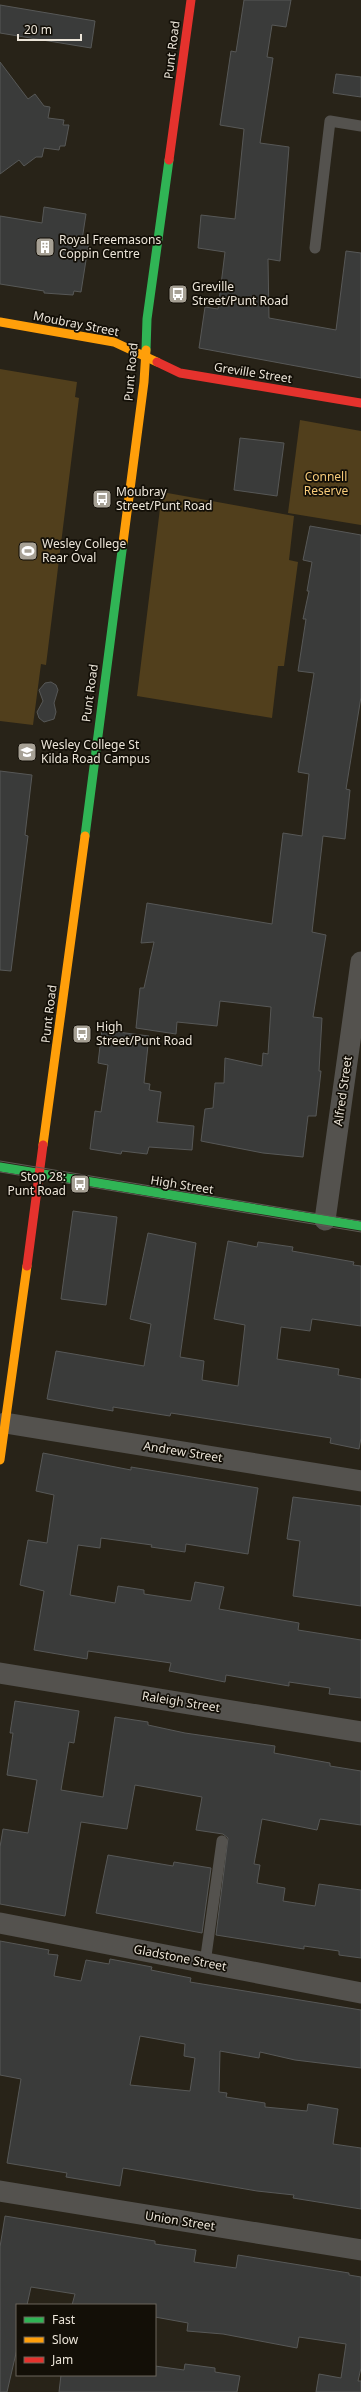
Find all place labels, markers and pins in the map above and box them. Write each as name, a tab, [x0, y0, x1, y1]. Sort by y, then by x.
place label: Royal Freemasons Coppin Centre	[59, 231, 161, 262]
building icon: Royal Freemasons Coppin Centre	[34, 236, 56, 258]
place label: Greville Street/Punt Road	[192, 278, 288, 309]
bus stop icon: Greville Street/Punt Road	[167, 283, 189, 305]
place label: Moubray Street/Punt Road	[116, 483, 212, 514]
bus stop icon: Moubray Street/Punt Road	[91, 488, 113, 510]
place label: Wesley College Rear Oval	[42, 535, 126, 566]
sports icon: Wesley College Rear Oval	[17, 540, 39, 562]
place label: Wesley College St Kilda Road Campus	[41, 736, 150, 767]
school or university icon: Wesley College St Kilda Road Campus	[16, 741, 38, 763]
place label: High Street/Punt Road	[96, 1018, 192, 1049]
bus stop icon: High Street/Punt Road	[71, 1023, 93, 1045]
place label: Stop 28: Punt Road	[8, 1168, 66, 1199]
bus stop icon: Stop 28: Punt Road	[69, 1173, 91, 1195]

